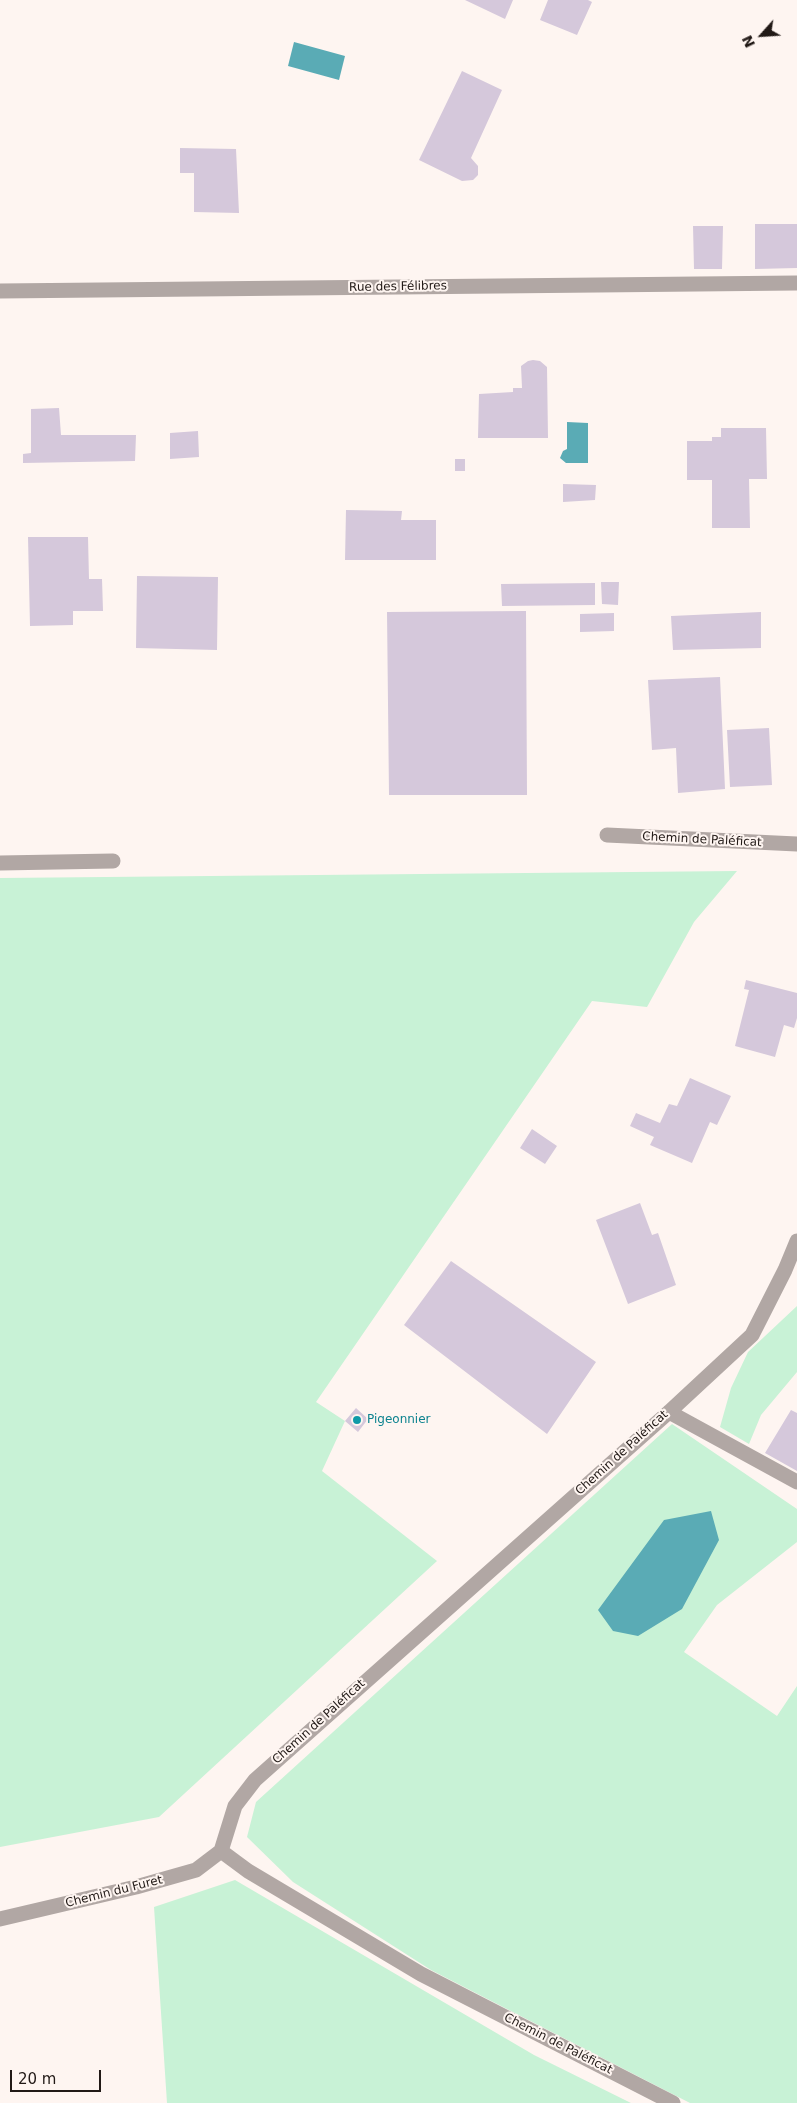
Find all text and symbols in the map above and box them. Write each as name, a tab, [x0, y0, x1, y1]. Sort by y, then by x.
north arrow	[737, 10, 787, 60]
text: N	[739, 33, 758, 50]
street label: Rue des Félibres	[349, 279, 447, 295]
street label: Chemin de Paléficat	[642, 830, 762, 850]
street label: Chemin de Paléficat	[573, 1408, 671, 1498]
place label: Pigeonnier	[367, 1413, 431, 1427]
marker: Pigeonnier	[351, 1414, 363, 1426]
street label: Chemin de Paléficat	[270, 1677, 368, 1767]
street label: Chemin du Furet	[64, 1873, 164, 1911]
street label: Chemin de Paléficat	[501, 2010, 615, 2078]
scale bar	[12, 2060, 104, 2092]
text: 20 m	[18, 2070, 56, 2088]

